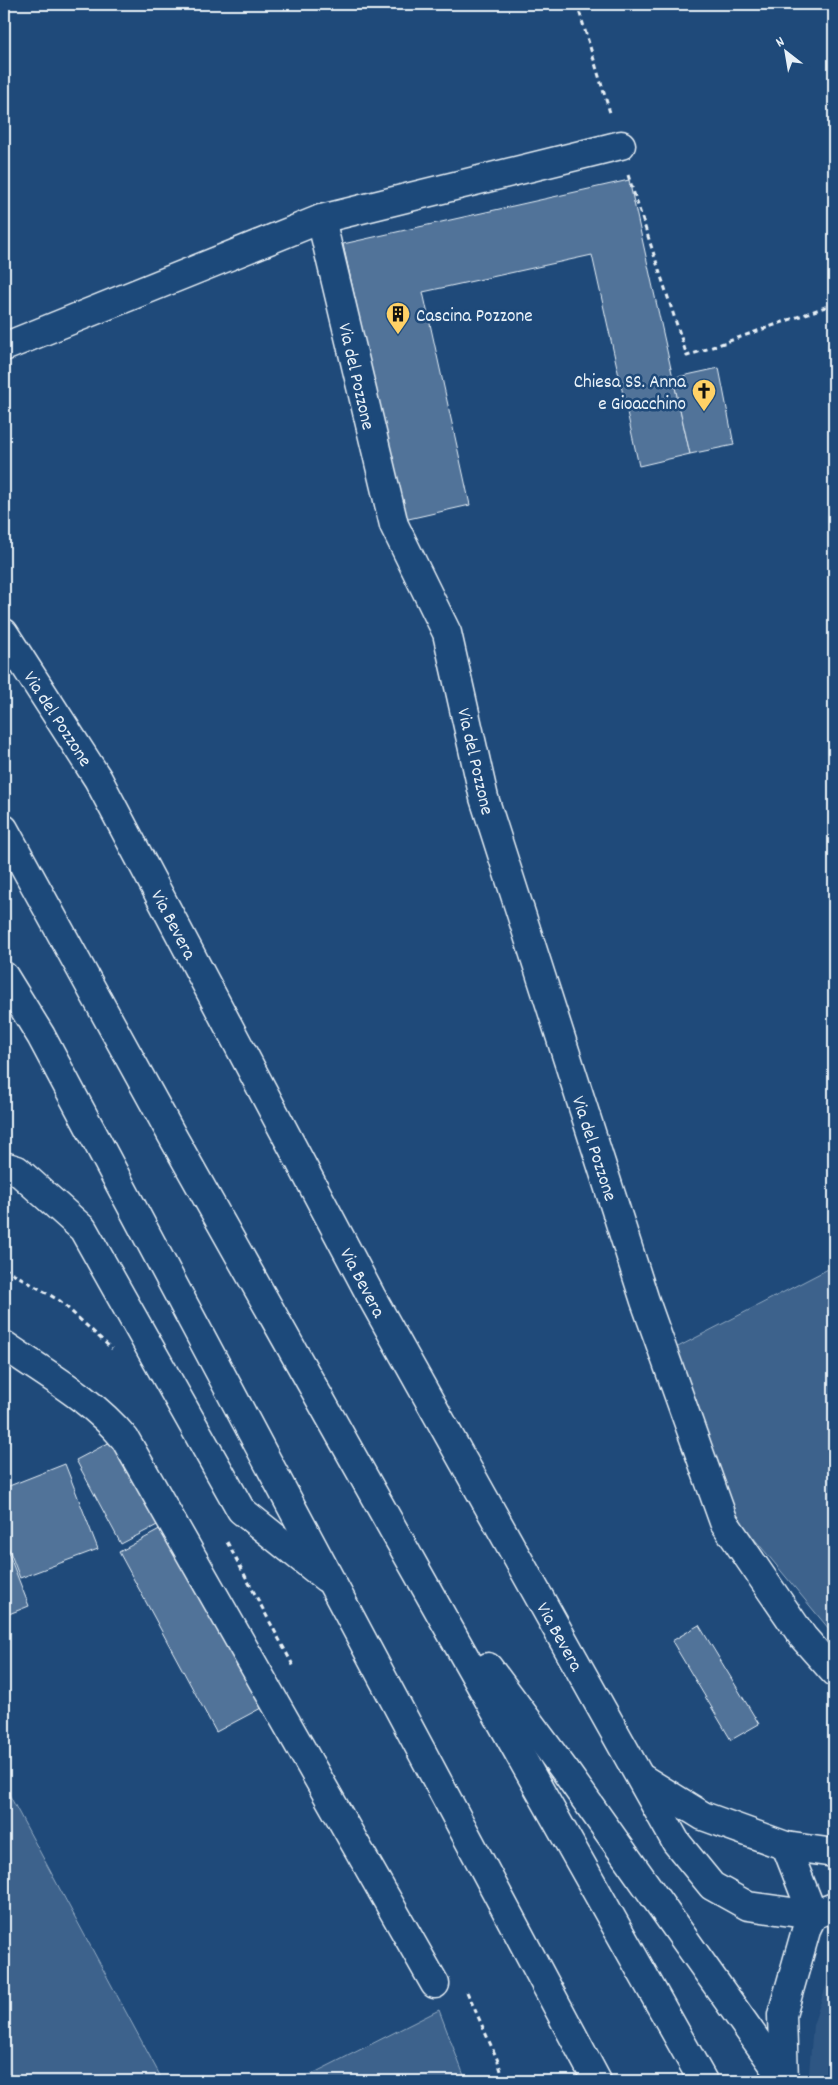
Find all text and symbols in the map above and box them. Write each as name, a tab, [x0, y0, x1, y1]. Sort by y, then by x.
north arrow	[760, 28, 810, 78]
text: N	[772, 32, 789, 53]
building icon: Cascina Pozzone	[385, 301, 411, 335]
place label: Cascina Pozzone	[416, 304, 533, 331]
street label: Via del Pozzone	[329, 321, 380, 433]
place label: Chiesa SS. Anna e Gioacchino	[574, 370, 687, 419]
church icon: Chiesa SS. Anna e Gioacchino	[691, 378, 717, 412]
street label: Via del Pozzone	[15, 667, 97, 773]
street label: Via del Pozzone	[448, 706, 499, 818]
street label: Via Bevera	[142, 886, 202, 966]
street label: Via del Pozzone	[563, 1093, 622, 1205]
street label: Via Bevera	[331, 1244, 391, 1324]
street label: Via Bevera	[528, 1598, 589, 1678]

